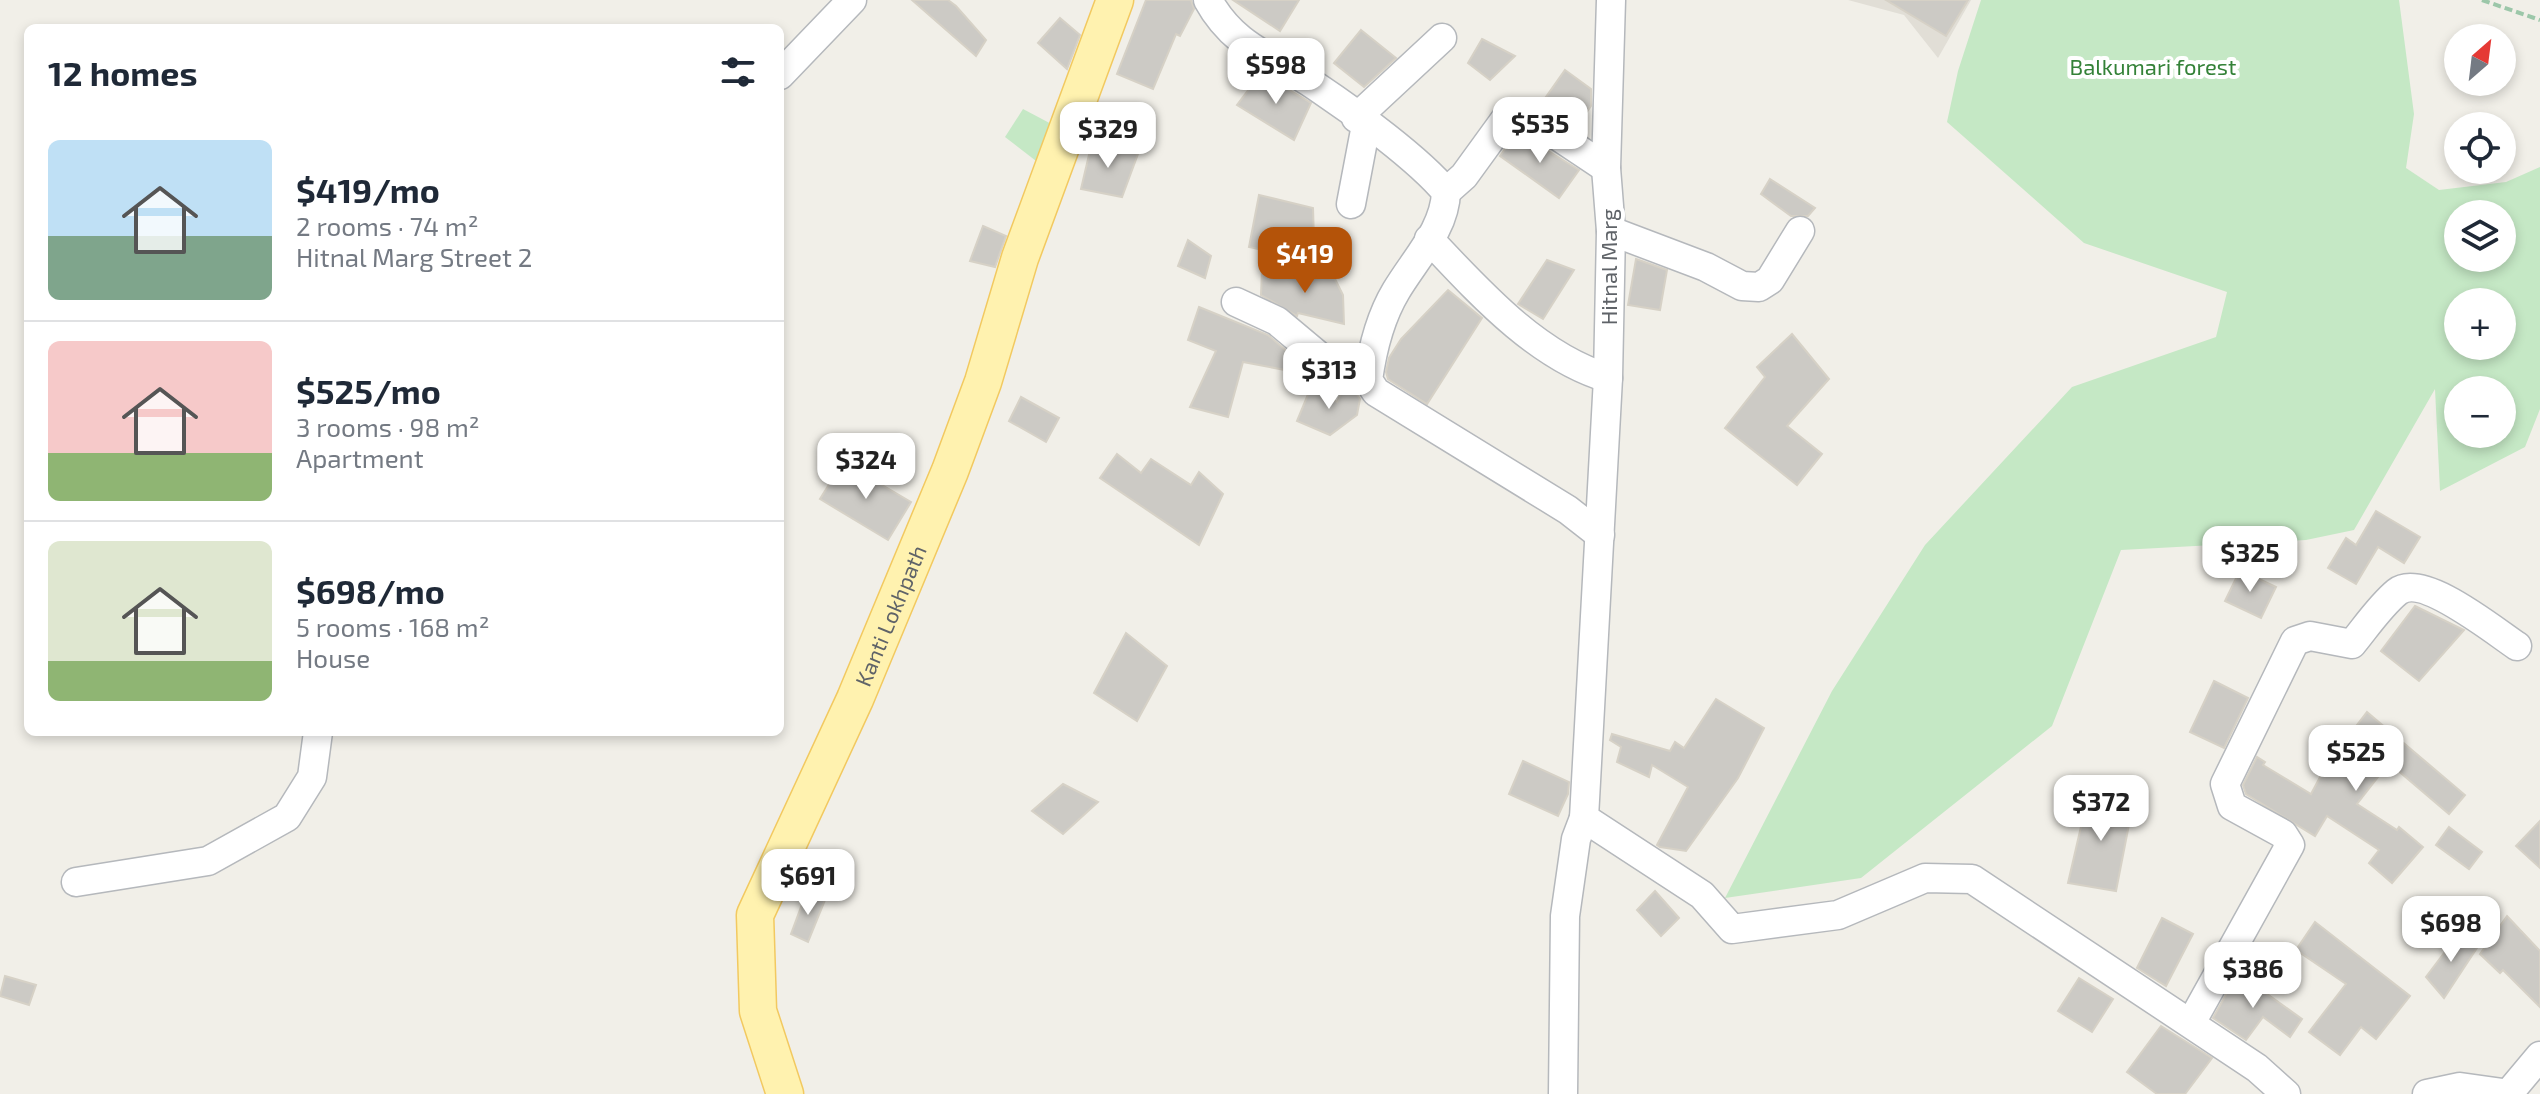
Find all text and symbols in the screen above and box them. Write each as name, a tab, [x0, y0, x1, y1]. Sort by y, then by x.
north arrow	[2444, 24, 2516, 96]
map controls	[2444, 24, 2516, 448]
pin: $598	[1229, 38, 1323, 106]
text: $598	[1246, 48, 1306, 79]
icon: filters	[716, 50, 760, 94]
text: 12 homes	[48, 52, 197, 93]
park label: Balkumari forest	[2070, 53, 2236, 79]
pin: $535	[1493, 97, 1587, 165]
pin: $329	[1061, 102, 1155, 170]
text: $535	[1511, 107, 1569, 138]
text: $329	[1078, 112, 1138, 143]
button: locate	[2444, 112, 2516, 184]
text: $419/mo	[296, 169, 440, 210]
icon: home	[112, 172, 208, 268]
button: layers	[2444, 200, 2516, 272]
street label: Hitnal Marg	[1595, 209, 1621, 325]
text: 2 rooms · 74 m²	[296, 210, 478, 241]
pin: $419	[1258, 227, 1352, 295]
text: $419	[1276, 237, 1334, 268]
text: Hitnal Marg Street 2	[296, 241, 532, 272]
button: +	[2444, 288, 2516, 360]
pin: $313	[1282, 343, 1376, 411]
text: $313	[1301, 353, 1357, 384]
text: $525/mo	[296, 370, 441, 411]
icon: home	[112, 373, 208, 469]
button: −	[2444, 376, 2516, 448]
text: 3 rooms · 98 m²	[296, 411, 480, 442]
pin: $324	[819, 433, 913, 501]
text: Apartment	[296, 442, 424, 473]
text: $324	[835, 443, 897, 474]
pin: $325	[2203, 526, 2297, 594]
text: $325	[2220, 536, 2280, 567]
street label: Kanti Lokhpath	[849, 541, 931, 690]
text: $698/mo	[296, 570, 445, 611]
icon: home	[112, 573, 208, 669]
text: 5 rooms · 168 m²	[296, 611, 489, 642]
text: House	[296, 642, 370, 673]
pin: $525	[2309, 725, 2403, 793]
text: $525	[2327, 735, 2385, 766]
pin: $372	[2054, 775, 2148, 843]
text: $372	[2072, 785, 2130, 816]
pin: $691	[761, 849, 855, 917]
text: $691	[780, 859, 837, 890]
pin: $698	[2404, 896, 2498, 964]
text: $698	[2420, 906, 2482, 937]
pin: $386	[2206, 942, 2300, 1010]
text: $386	[2222, 952, 2284, 983]

